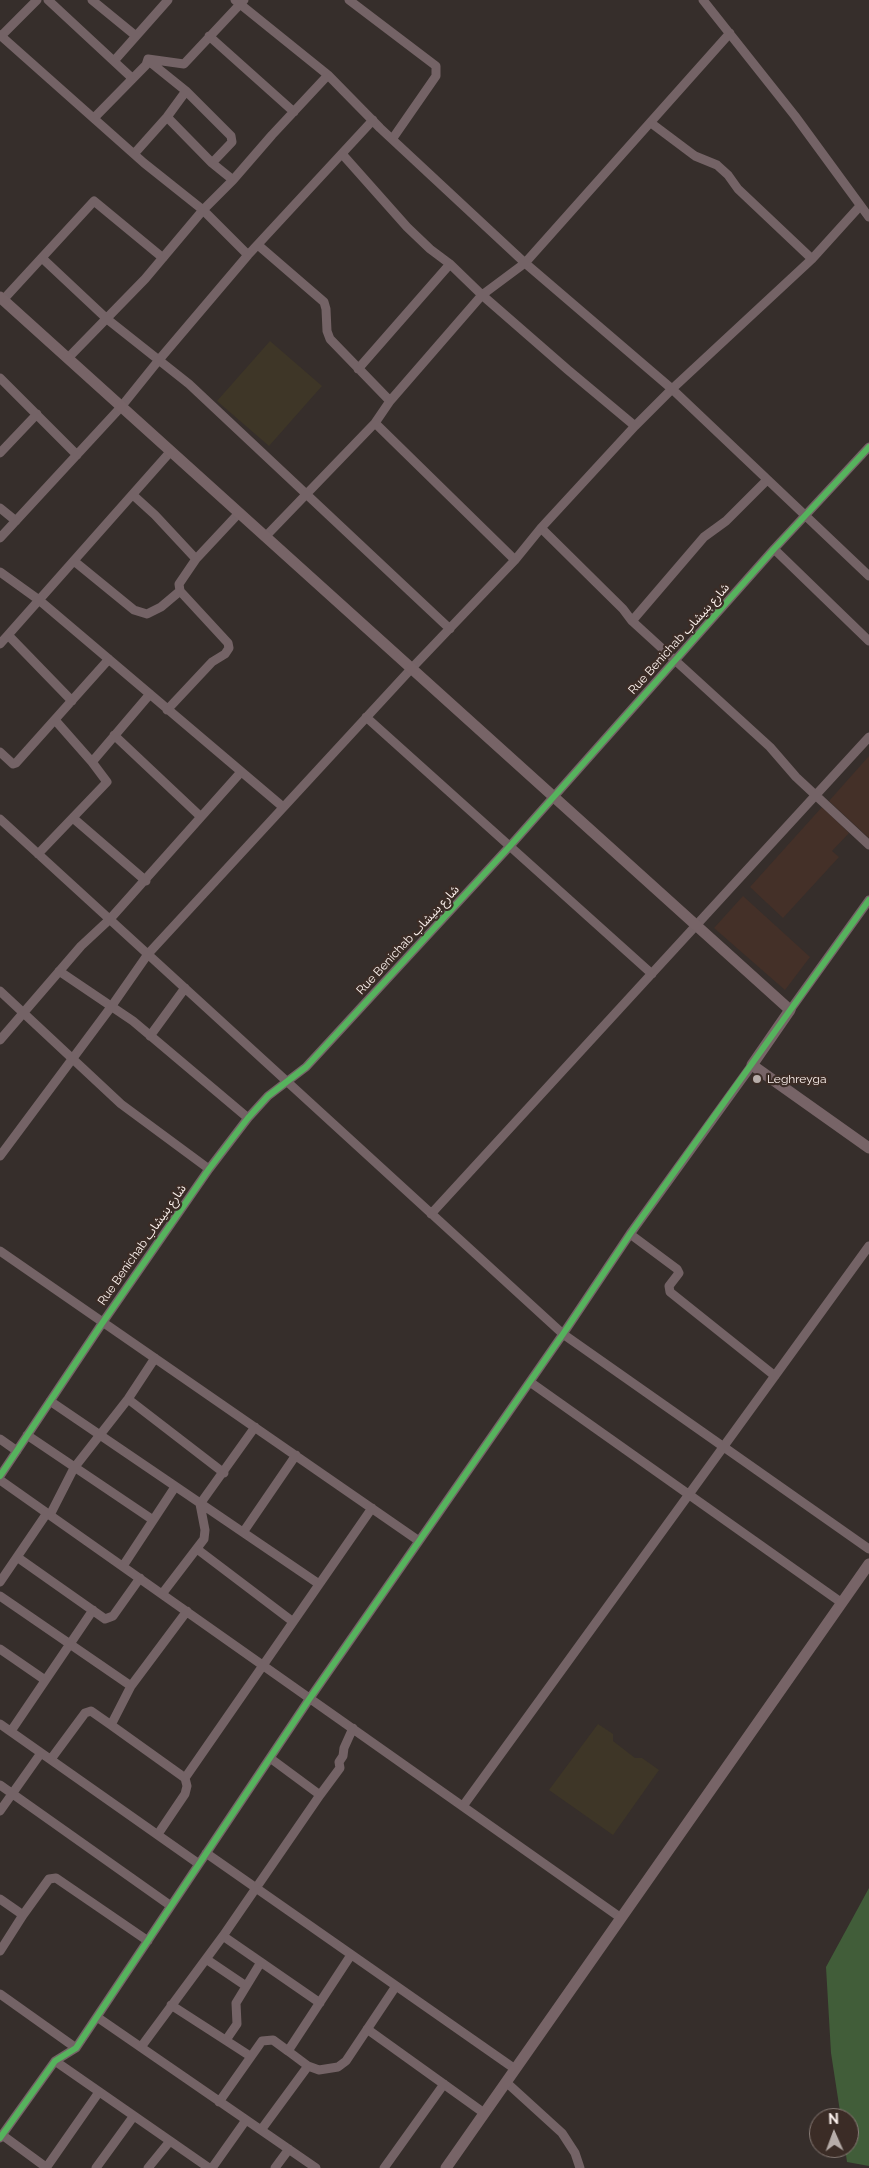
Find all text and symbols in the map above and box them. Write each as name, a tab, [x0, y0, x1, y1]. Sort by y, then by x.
street label: Rue Benichab شارع بنيشاب	[625, 581, 733, 697]
street label: Rue Benichab شارع بنيشاب	[354, 882, 462, 998]
place label: Leghreyga	[767, 1072, 826, 1086]
marker: Leghreyga	[751, 1073, 763, 1085]
street label: Rue Benichab شارع بنيشاب	[95, 1182, 189, 1308]
north arrow	[809, 2108, 859, 2158]
text: N	[828, 2111, 839, 2127]

